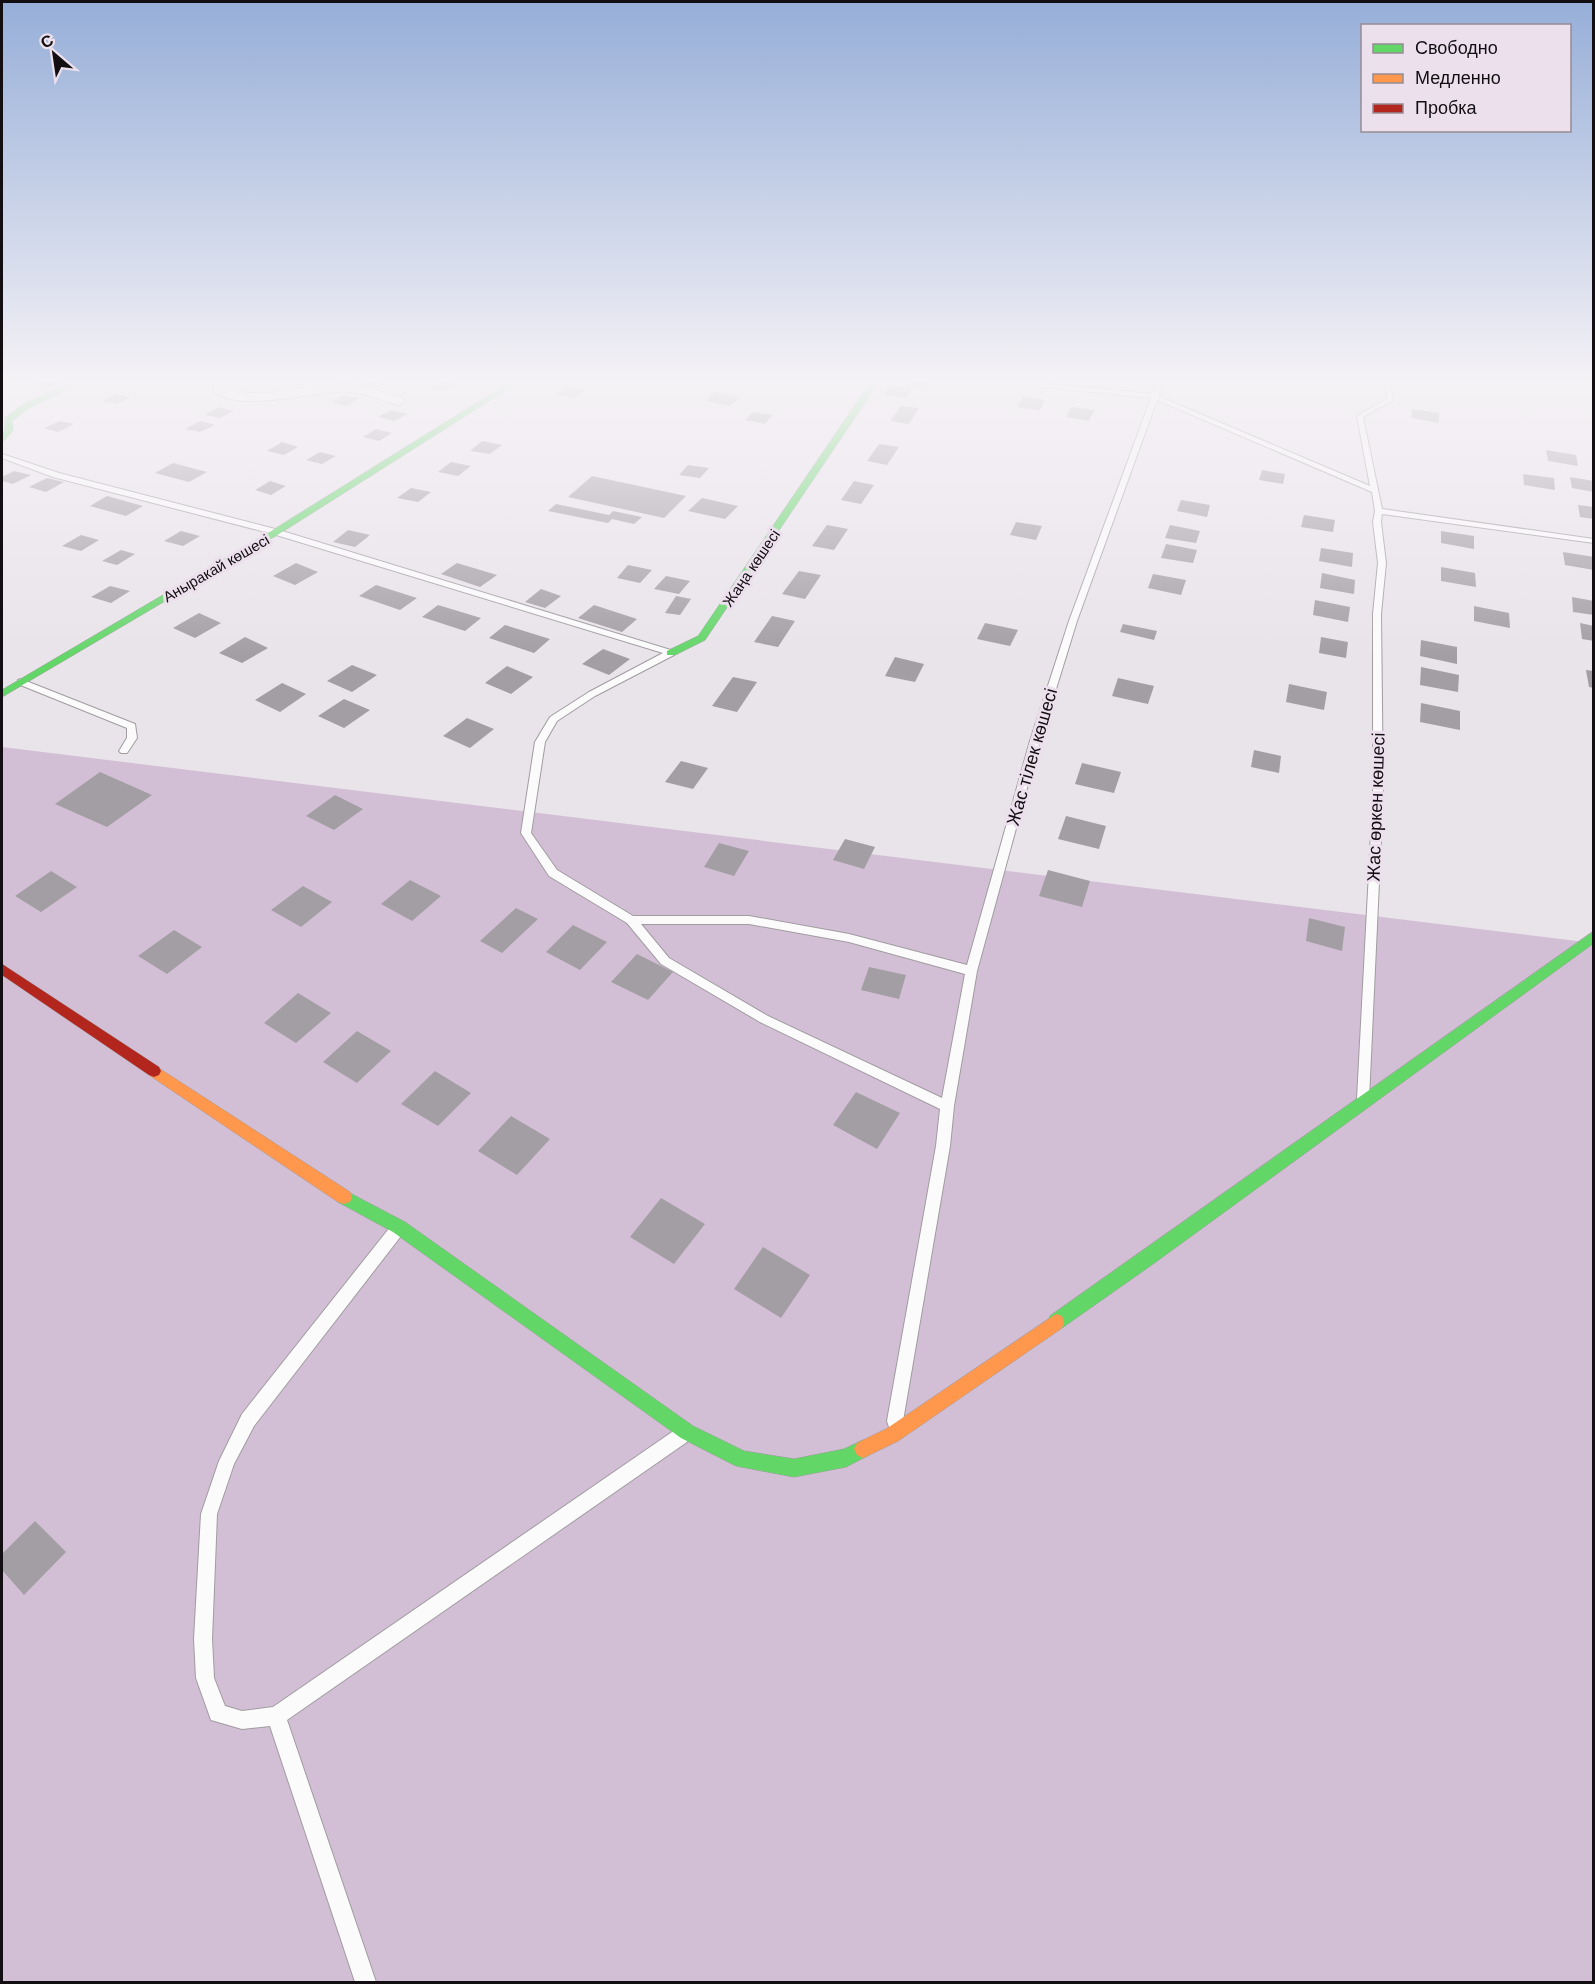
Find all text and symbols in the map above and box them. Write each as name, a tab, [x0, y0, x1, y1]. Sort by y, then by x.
north arrow	[24, 24, 84, 84]
legend	[1361, 24, 1571, 132]
text: С	[38, 31, 57, 52]
text: Свободно	[1415, 38, 1498, 58]
text: Медленно	[1415, 68, 1501, 88]
text: Пробка	[1415, 98, 1478, 118]
street label: Жаңа көшесі	[719, 526, 783, 610]
street label: Аныракай көшесі	[160, 531, 272, 605]
street label: Жас тілек көшесі	[1003, 686, 1061, 828]
street label: Жас өркен көшесі	[1363, 732, 1389, 882]

